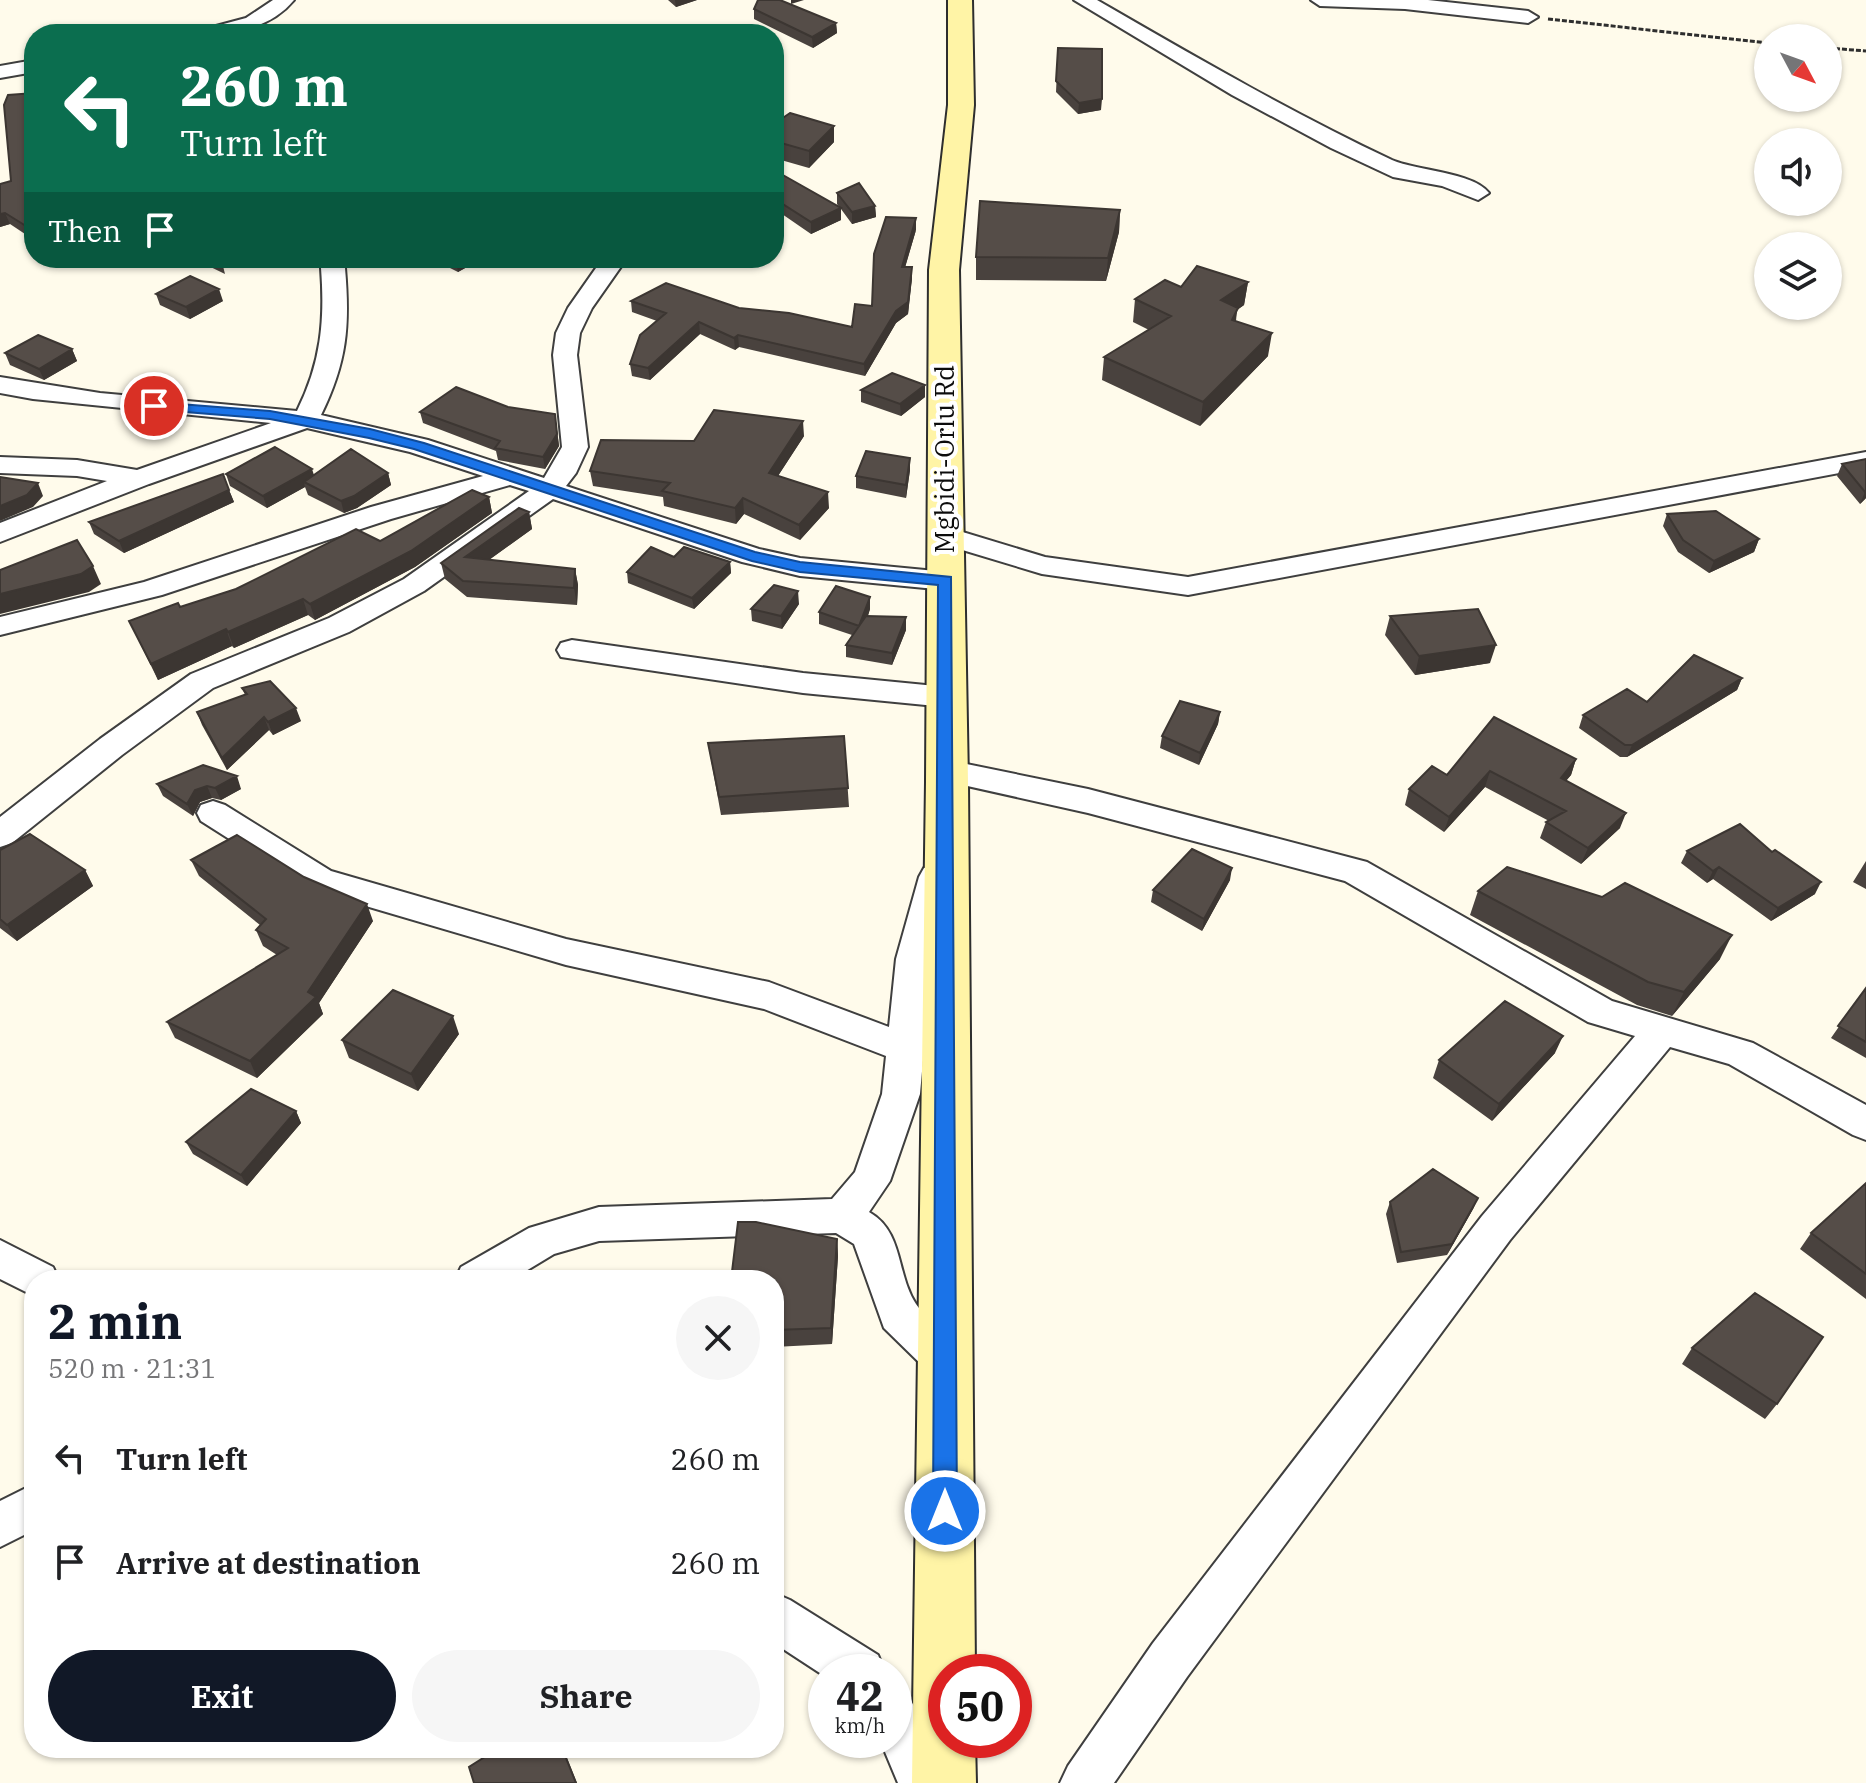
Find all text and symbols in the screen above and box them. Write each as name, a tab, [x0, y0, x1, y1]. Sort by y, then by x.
north arrow	[1754, 24, 1842, 112]
map controls	[1754, 24, 1842, 320]
text: 260 m	[180, 49, 348, 121]
icon: left	[48, 56, 152, 160]
text: Turn left	[180, 119, 327, 166]
button: sound	[1754, 128, 1842, 216]
icon: arrive	[138, 208, 182, 252]
text: Then	[48, 211, 122, 250]
button: layers	[1754, 232, 1842, 320]
street label: Mgbidi-Orlu Rd	[927, 365, 961, 553]
pin	[120, 372, 188, 440]
icon: arrive	[132, 384, 176, 428]
text: 2 min	[48, 1290, 182, 1352]
button: close	[676, 1296, 760, 1380]
text: 520 m · 21:31	[48, 1351, 216, 1385]
icon: left	[48, 1436, 92, 1480]
text: Turn left	[116, 1439, 248, 1478]
text: 260 m	[670, 1439, 760, 1478]
position arrow	[903, 1469, 987, 1553]
icon: arrive	[48, 1540, 92, 1584]
text: Arrive at destination	[116, 1543, 421, 1582]
text: 260 m	[670, 1543, 760, 1582]
button: Exit	[48, 1650, 396, 1742]
button: Share	[412, 1650, 760, 1742]
speed limit sign: 50	[928, 1654, 1032, 1758]
text: 42	[836, 1670, 884, 1722]
text: km/h	[835, 1712, 885, 1739]

